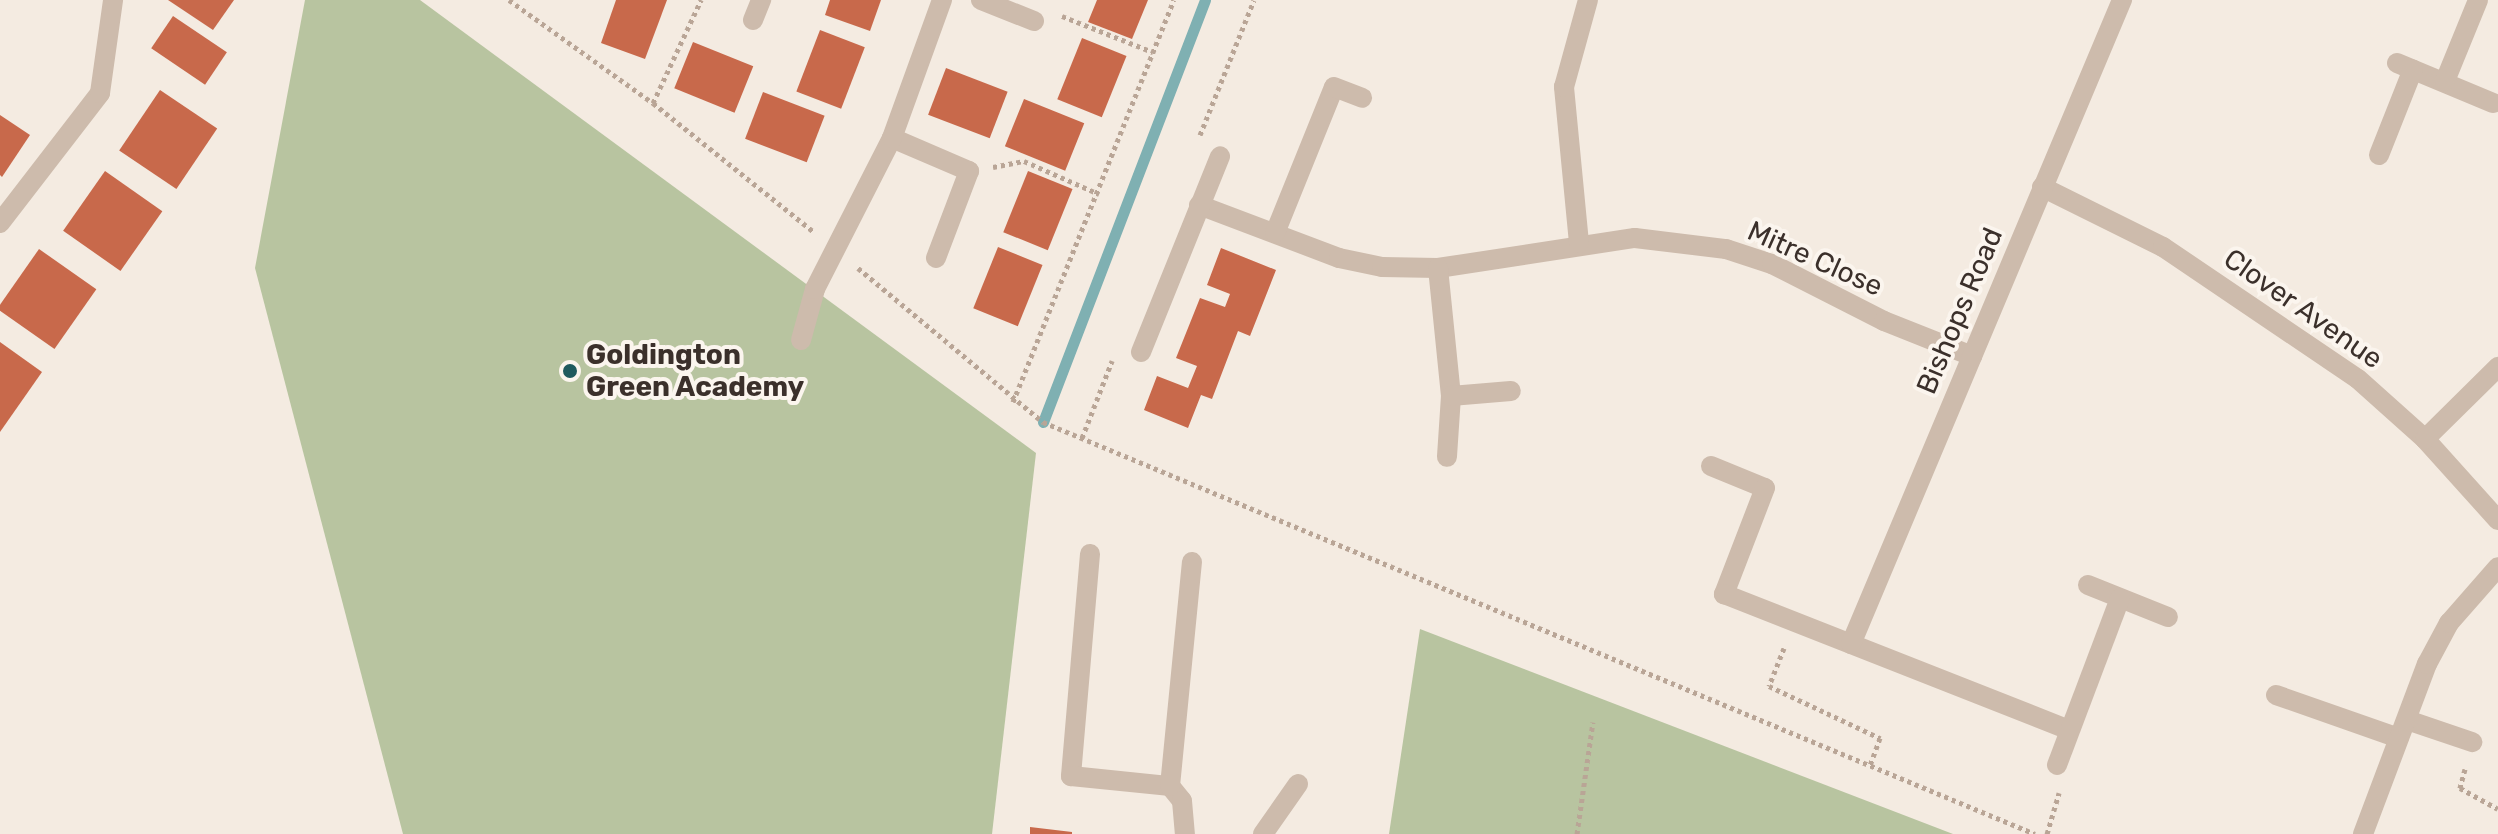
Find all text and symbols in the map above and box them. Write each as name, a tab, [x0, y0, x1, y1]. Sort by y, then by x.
street label: Mitre Close	[1742, 214, 1888, 304]
street label: Bishops Road	[1910, 223, 2010, 399]
street label: Clover Avenue	[2217, 242, 2389, 376]
place label: Goldington Green Academy	[586, 338, 805, 404]
marker: Goldington Green Academy	[561, 362, 579, 380]

